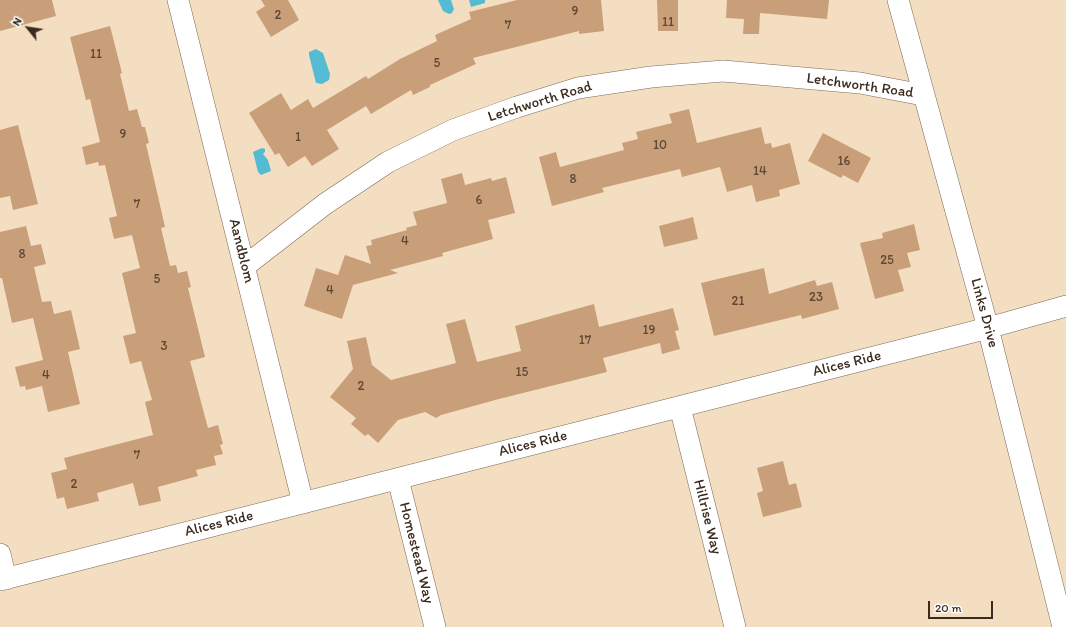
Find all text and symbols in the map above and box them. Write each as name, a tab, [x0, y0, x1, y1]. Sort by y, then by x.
house number: 9	[572, 4, 578, 20]
north arrow	[8, 8, 48, 48]
house number: 2	[275, 8, 281, 24]
text: N	[10, 15, 25, 28]
house number: 11	[662, 15, 674, 31]
house number: 7	[505, 18, 511, 34]
house number: 11	[90, 47, 102, 63]
house number: 5	[434, 56, 440, 72]
street label: Letchworth Road	[805, 70, 915, 102]
street label: Letchworth Road	[486, 78, 594, 126]
house number: 9	[120, 127, 126, 143]
house number: 1	[295, 130, 301, 146]
house number: 10	[653, 138, 667, 154]
house number: 16	[838, 154, 850, 170]
house number: 14	[753, 164, 767, 180]
house number: 8	[569, 172, 577, 188]
house number: 6	[476, 193, 482, 209]
house number: 7	[134, 197, 140, 213]
street label: Aandblom	[224, 217, 258, 285]
house number: 4	[401, 234, 409, 250]
house number: 8	[18, 247, 26, 263]
house number: 25	[880, 253, 894, 269]
house number: 5	[154, 272, 160, 288]
street label: Links Drive	[966, 276, 1002, 350]
house number: 4	[326, 283, 334, 299]
house number: 23	[809, 290, 823, 306]
house number: 21	[732, 294, 744, 310]
house number: 19	[643, 323, 655, 339]
house number: 17	[579, 333, 591, 349]
house number: 3	[160, 339, 168, 355]
street label: Alices Ride	[811, 347, 883, 381]
house number: 15	[516, 365, 528, 381]
house number: 4	[42, 368, 50, 384]
house number: 2	[358, 379, 364, 395]
street label: Alices Ride	[497, 427, 569, 461]
house number: 7	[134, 448, 140, 464]
house number: 2	[71, 477, 77, 493]
street label: Hillrise Way	[689, 478, 725, 556]
street label: Homestead Way	[395, 500, 437, 606]
street label: Alices Ride	[183, 507, 255, 541]
scale bar	[930, 593, 995, 619]
text: 20 m	[935, 601, 962, 615]

